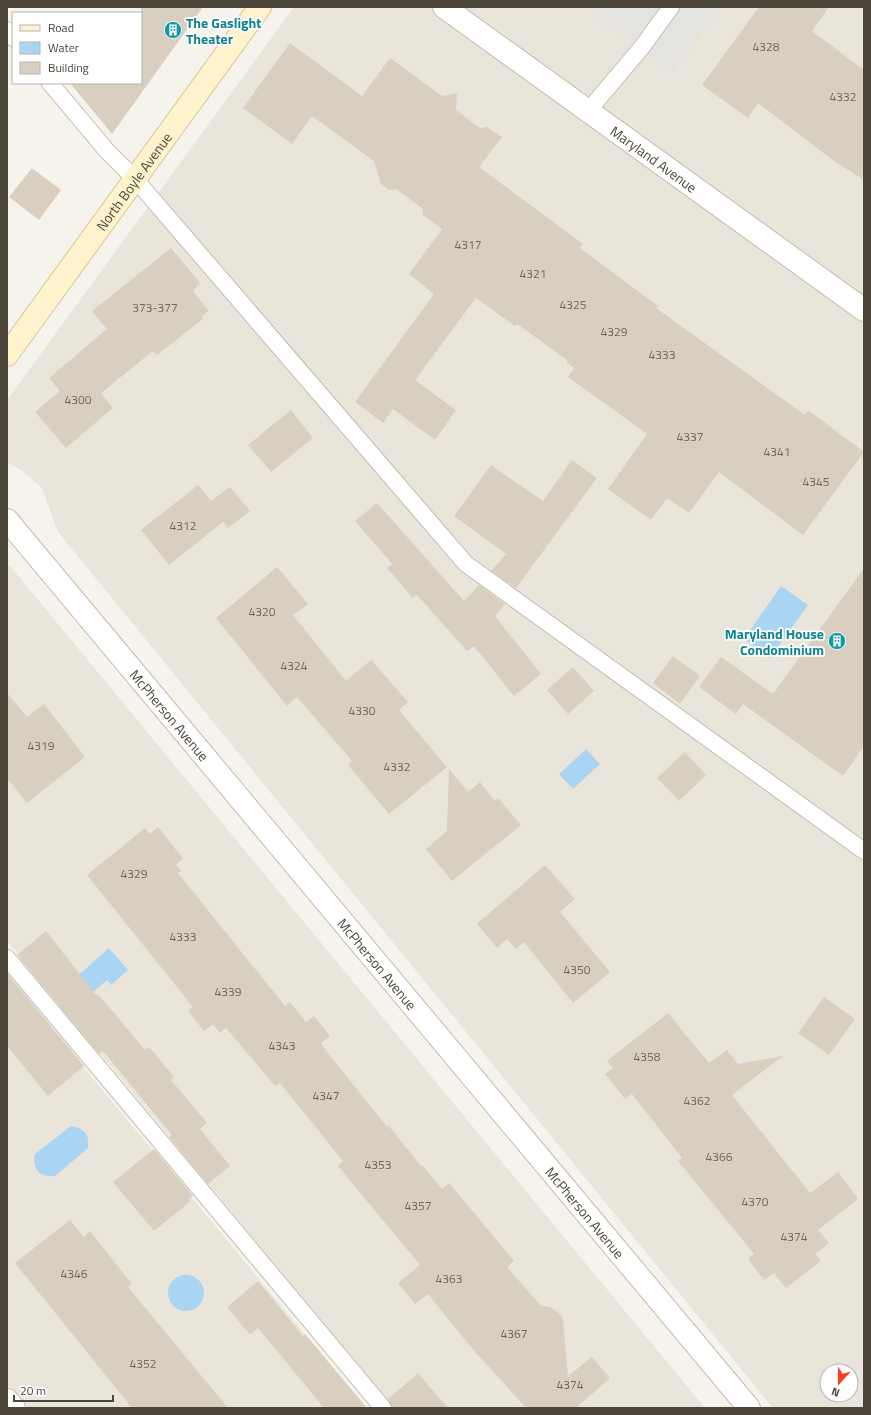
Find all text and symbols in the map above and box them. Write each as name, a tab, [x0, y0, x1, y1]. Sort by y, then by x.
legend	[12, 12, 142, 84]
place label: The Gaslight Theater	[186, 12, 261, 49]
text: Road	[48, 18, 74, 37]
building icon: The Gaslight Theater	[163, 20, 183, 40]
house number: 4328	[753, 37, 780, 56]
text: Water	[48, 38, 79, 57]
text: Building	[48, 58, 89, 77]
house number: 4332	[830, 87, 856, 106]
street label: Maryland Avenue	[606, 120, 702, 197]
street label: North Boyle Avenue	[91, 128, 176, 235]
house number: 4317	[455, 235, 481, 254]
house number: 4321	[520, 264, 546, 283]
house number: 4325	[560, 295, 587, 314]
house number: 373-377	[132, 298, 178, 317]
house number: 4329	[601, 322, 628, 341]
house number: 4333	[649, 345, 675, 364]
house number: 4300	[65, 390, 92, 409]
house number: 4337	[677, 427, 703, 446]
house number: 4341	[764, 442, 790, 461]
house number: 4345	[803, 472, 830, 491]
house number: 4312	[170, 516, 196, 535]
house number: 4320	[249, 602, 276, 621]
place label: Maryland House Condominium	[725, 623, 824, 660]
building icon: Maryland House Condominium	[827, 631, 847, 651]
house number: 4324	[281, 656, 308, 675]
street label: McPherson Avenue	[125, 664, 214, 765]
house number: 4330	[349, 701, 376, 720]
house number: 4319	[28, 736, 55, 755]
house number: 4332	[384, 757, 410, 776]
house number: 4329	[121, 864, 148, 883]
street label: McPherson Avenue	[333, 913, 422, 1014]
house number: 4333	[170, 927, 196, 946]
house number: 4350	[564, 960, 591, 979]
house number: 4339	[215, 982, 242, 1001]
house number: 4343	[269, 1036, 295, 1055]
house number: 4358	[634, 1047, 661, 1066]
house number: 4347	[313, 1086, 339, 1105]
house number: 4362	[684, 1091, 710, 1110]
house number: 4366	[706, 1147, 733, 1166]
house number: 4353	[365, 1155, 391, 1174]
street label: McPherson Avenue	[541, 1162, 630, 1263]
house number: 4370	[742, 1192, 769, 1211]
house number: 4357	[405, 1196, 431, 1215]
house number: 4374	[781, 1227, 808, 1246]
house number: 4346	[61, 1264, 88, 1283]
house number: 4363	[436, 1269, 462, 1288]
house number: 4367	[501, 1324, 527, 1343]
house number: 4352	[130, 1354, 156, 1373]
north arrow	[819, 1363, 859, 1403]
house number: 4374	[557, 1375, 584, 1394]
scale bar	[14, 1377, 113, 1403]
text: 20 m	[20, 1381, 46, 1400]
text: N	[829, 1384, 842, 1401]

